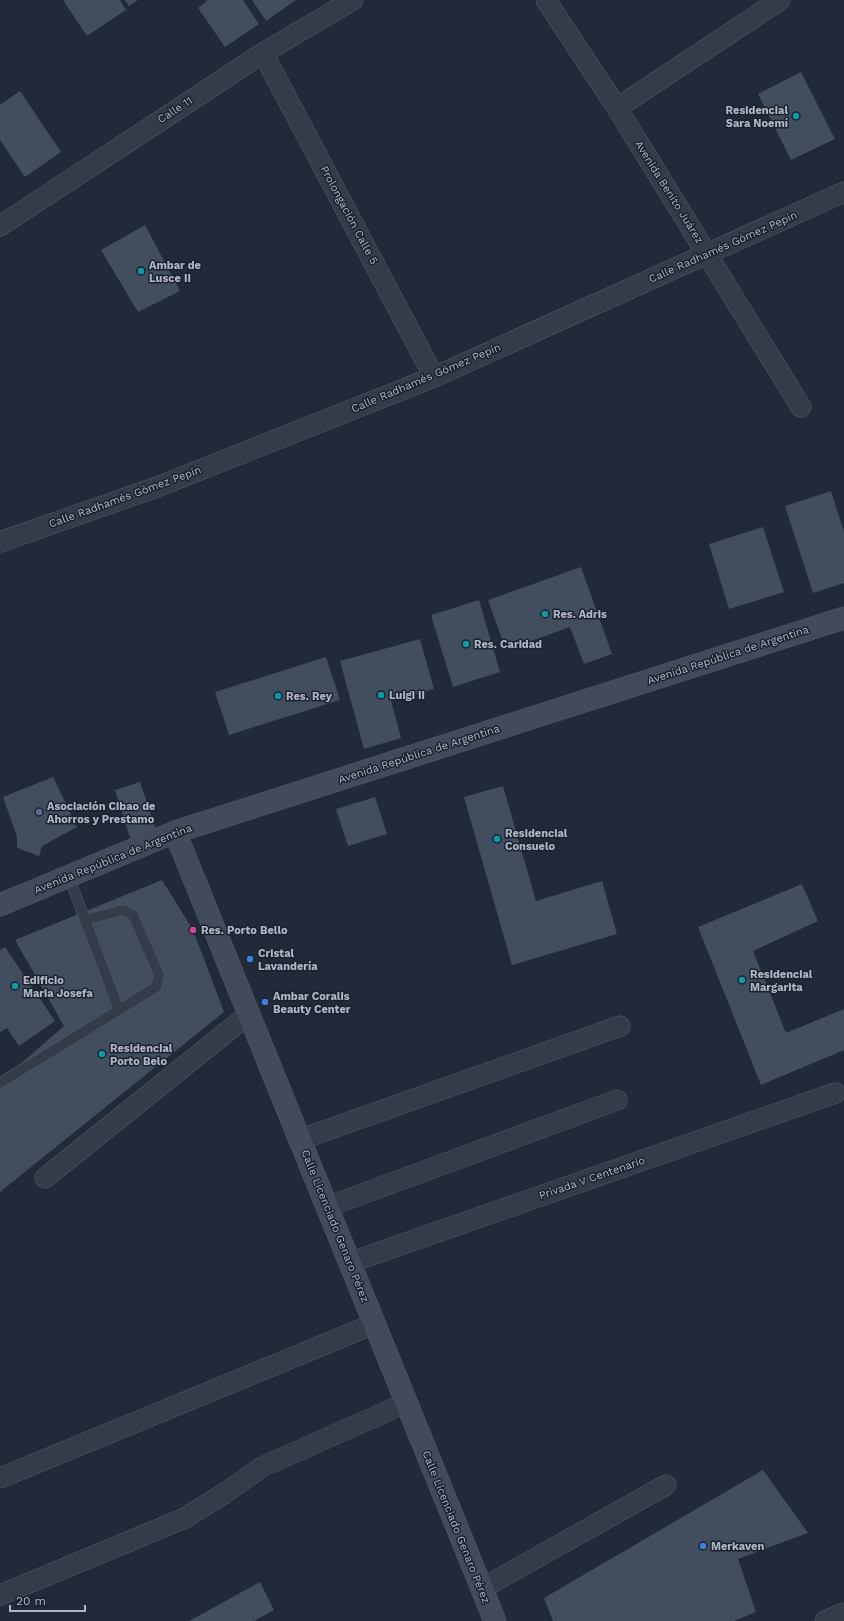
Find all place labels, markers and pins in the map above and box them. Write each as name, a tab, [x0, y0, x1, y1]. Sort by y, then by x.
place label: Residencial Sara Noemí	[726, 104, 789, 130]
marker: Residencial Sara Noemí	[791, 111, 801, 121]
place label: Ambar de Lusce II	[149, 259, 201, 285]
marker: Ambar de Lusce II	[136, 266, 146, 276]
place label: Res. Adris	[553, 608, 607, 621]
marker: Res. Adris	[540, 609, 550, 619]
place label: Res. Caridad	[474, 638, 542, 651]
marker: Res. Caridad	[461, 639, 471, 649]
place label: Luigi II	[389, 689, 425, 702]
place label: Res. Rey	[286, 690, 333, 703]
marker: Luigi II	[376, 690, 386, 700]
marker: Res. Rey	[273, 691, 283, 701]
place label: Asociación Cibao de Ahorros y Prestamo	[47, 800, 155, 826]
marker: Asociación Cibao de Ahorros y Prestamo	[34, 807, 44, 817]
place label: Residencial Consuelo	[505, 827, 568, 853]
marker: Residencial Consuelo	[492, 834, 502, 844]
place label: Res. Porto Bello	[201, 924, 288, 937]
marker: Res. Porto Bello	[188, 925, 198, 935]
place label: Cristal Lavandería	[258, 947, 318, 973]
marker: Cristal Lavandería	[245, 954, 255, 964]
place label: Residencial Margarita	[750, 968, 813, 994]
place label: Edificio Maria Josefa	[23, 974, 93, 1000]
marker: Residencial Margarita	[737, 975, 747, 985]
marker: Edificio Maria Josefa	[10, 981, 20, 991]
place label: Ambar Coralis Beauty Center	[273, 990, 351, 1016]
marker: Ambar Coralis Beauty Center	[260, 997, 270, 1007]
place label: Residencial Porto Belo	[110, 1042, 173, 1068]
marker: Residencial Porto Belo	[97, 1049, 107, 1059]
place label: Merkaven	[711, 1540, 764, 1553]
marker: Merkaven	[698, 1541, 708, 1551]

